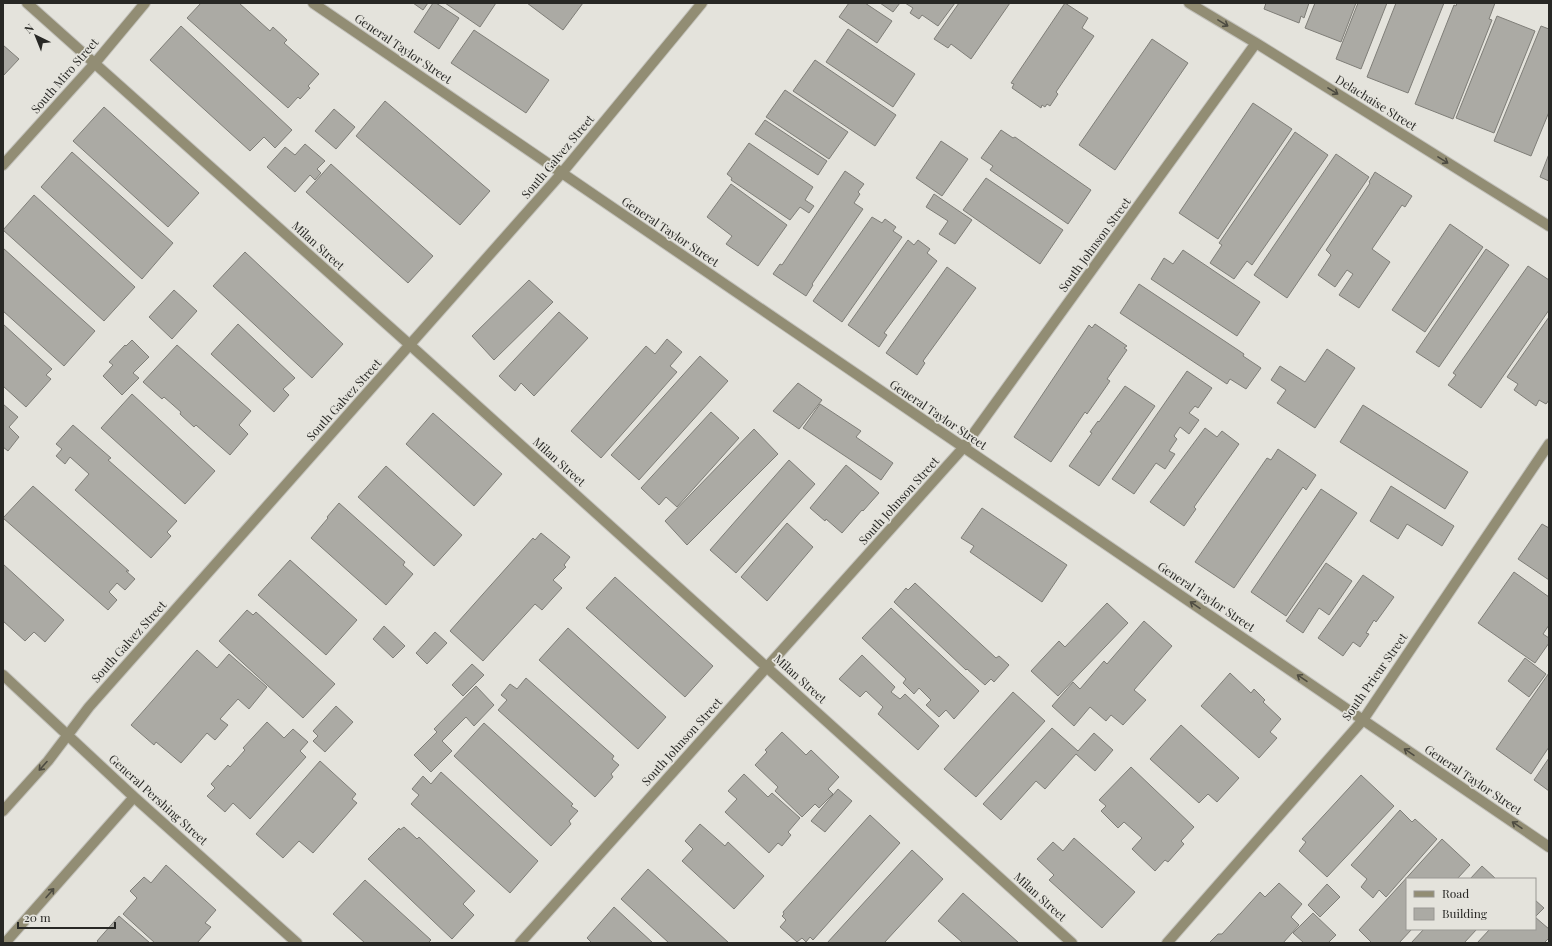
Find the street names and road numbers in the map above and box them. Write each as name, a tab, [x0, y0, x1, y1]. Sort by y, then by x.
street label: General Taylor Street	[352, 10, 456, 87]
street label: South Miro Street	[27, 34, 102, 117]
street label: Delachaise Street	[1333, 71, 1421, 134]
street label: South Galvez Street	[517, 110, 598, 202]
street label: General Taylor Street	[619, 193, 723, 270]
street label: South Johnson Street	[1055, 193, 1134, 295]
street label: Milan Street	[289, 217, 349, 274]
street label: South Galvez Street	[302, 354, 385, 444]
street label: General Taylor Street	[887, 376, 991, 453]
street label: Milan Street	[530, 433, 590, 490]
street label: South Johnson Street	[855, 452, 943, 548]
street label: General Taylor Street	[1155, 558, 1259, 635]
street label: South Galvez Street	[87, 596, 170, 686]
street label: South Prieur Street	[1338, 629, 1411, 723]
street label: Milan Street	[771, 650, 831, 707]
street label: South Johnson Street	[638, 693, 726, 789]
street label: General Taylor Street	[1422, 741, 1526, 818]
street label: General Pershing Street	[106, 750, 212, 849]
street label: Milan Street	[1011, 868, 1071, 925]

